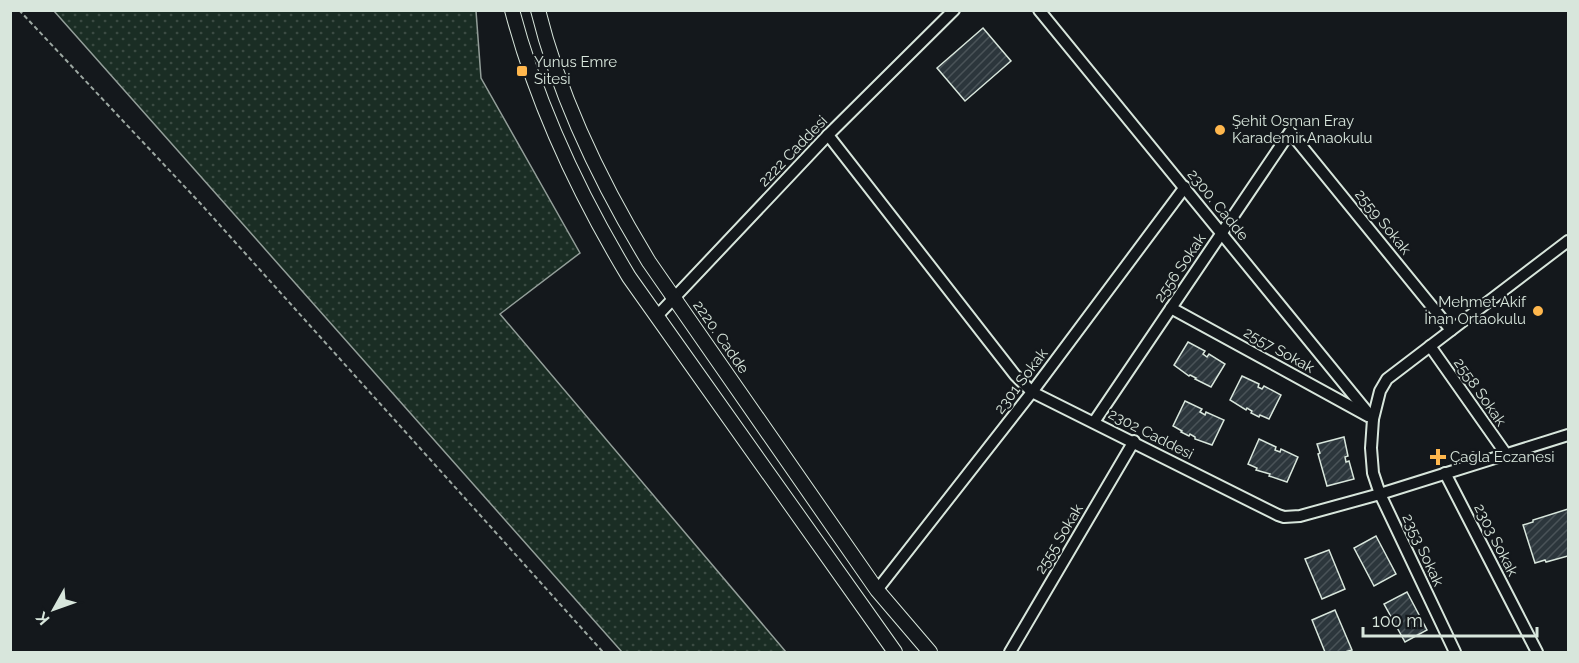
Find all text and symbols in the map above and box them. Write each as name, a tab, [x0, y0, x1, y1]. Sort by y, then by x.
place label: Yunus Emre Sitesi	[534, 53, 617, 88]
marker: Yunus Emre Sitesi	[515, 64, 529, 78]
street label: 2222 Caddesi	[755, 112, 831, 190]
place label: Şehit Osman Eray Karademir Anaokulu	[1232, 112, 1373, 147]
marker: Şehit Osman Eray Karademir Anaokulu	[1213, 123, 1227, 137]
street label: 2300. Cadde	[1184, 166, 1252, 245]
street label: 2559 Sokak	[1351, 186, 1415, 258]
street label: 2556 Sokak	[1150, 230, 1210, 306]
place label: Mehmet Akif İnan Ortaokulu	[1424, 293, 1527, 328]
street label: 2220. Cadde	[689, 297, 753, 377]
marker: Mehmet Akif İnan Ortaokulu	[1531, 304, 1545, 318]
street label: 2557 Sokak	[1241, 323, 1318, 377]
street label: 2301 Sokak	[991, 345, 1051, 417]
street label: 2558 Sokak	[1450, 354, 1510, 430]
street label: 2302 Caddesi	[1105, 405, 1197, 463]
place label: Çağla Eczanesi	[1450, 448, 1555, 466]
marker: Çağla Eczanesi	[1431, 450, 1445, 464]
street label: 2555 Sokak	[1031, 501, 1087, 577]
street label: 2303 Sokak	[1470, 501, 1522, 579]
street label: 2353 Sokak	[1398, 511, 1448, 589]
north arrow	[24, 579, 84, 639]
scale bar	[1363, 600, 1537, 638]
text: K	[32, 608, 54, 629]
text: 100 m	[1372, 610, 1423, 631]

